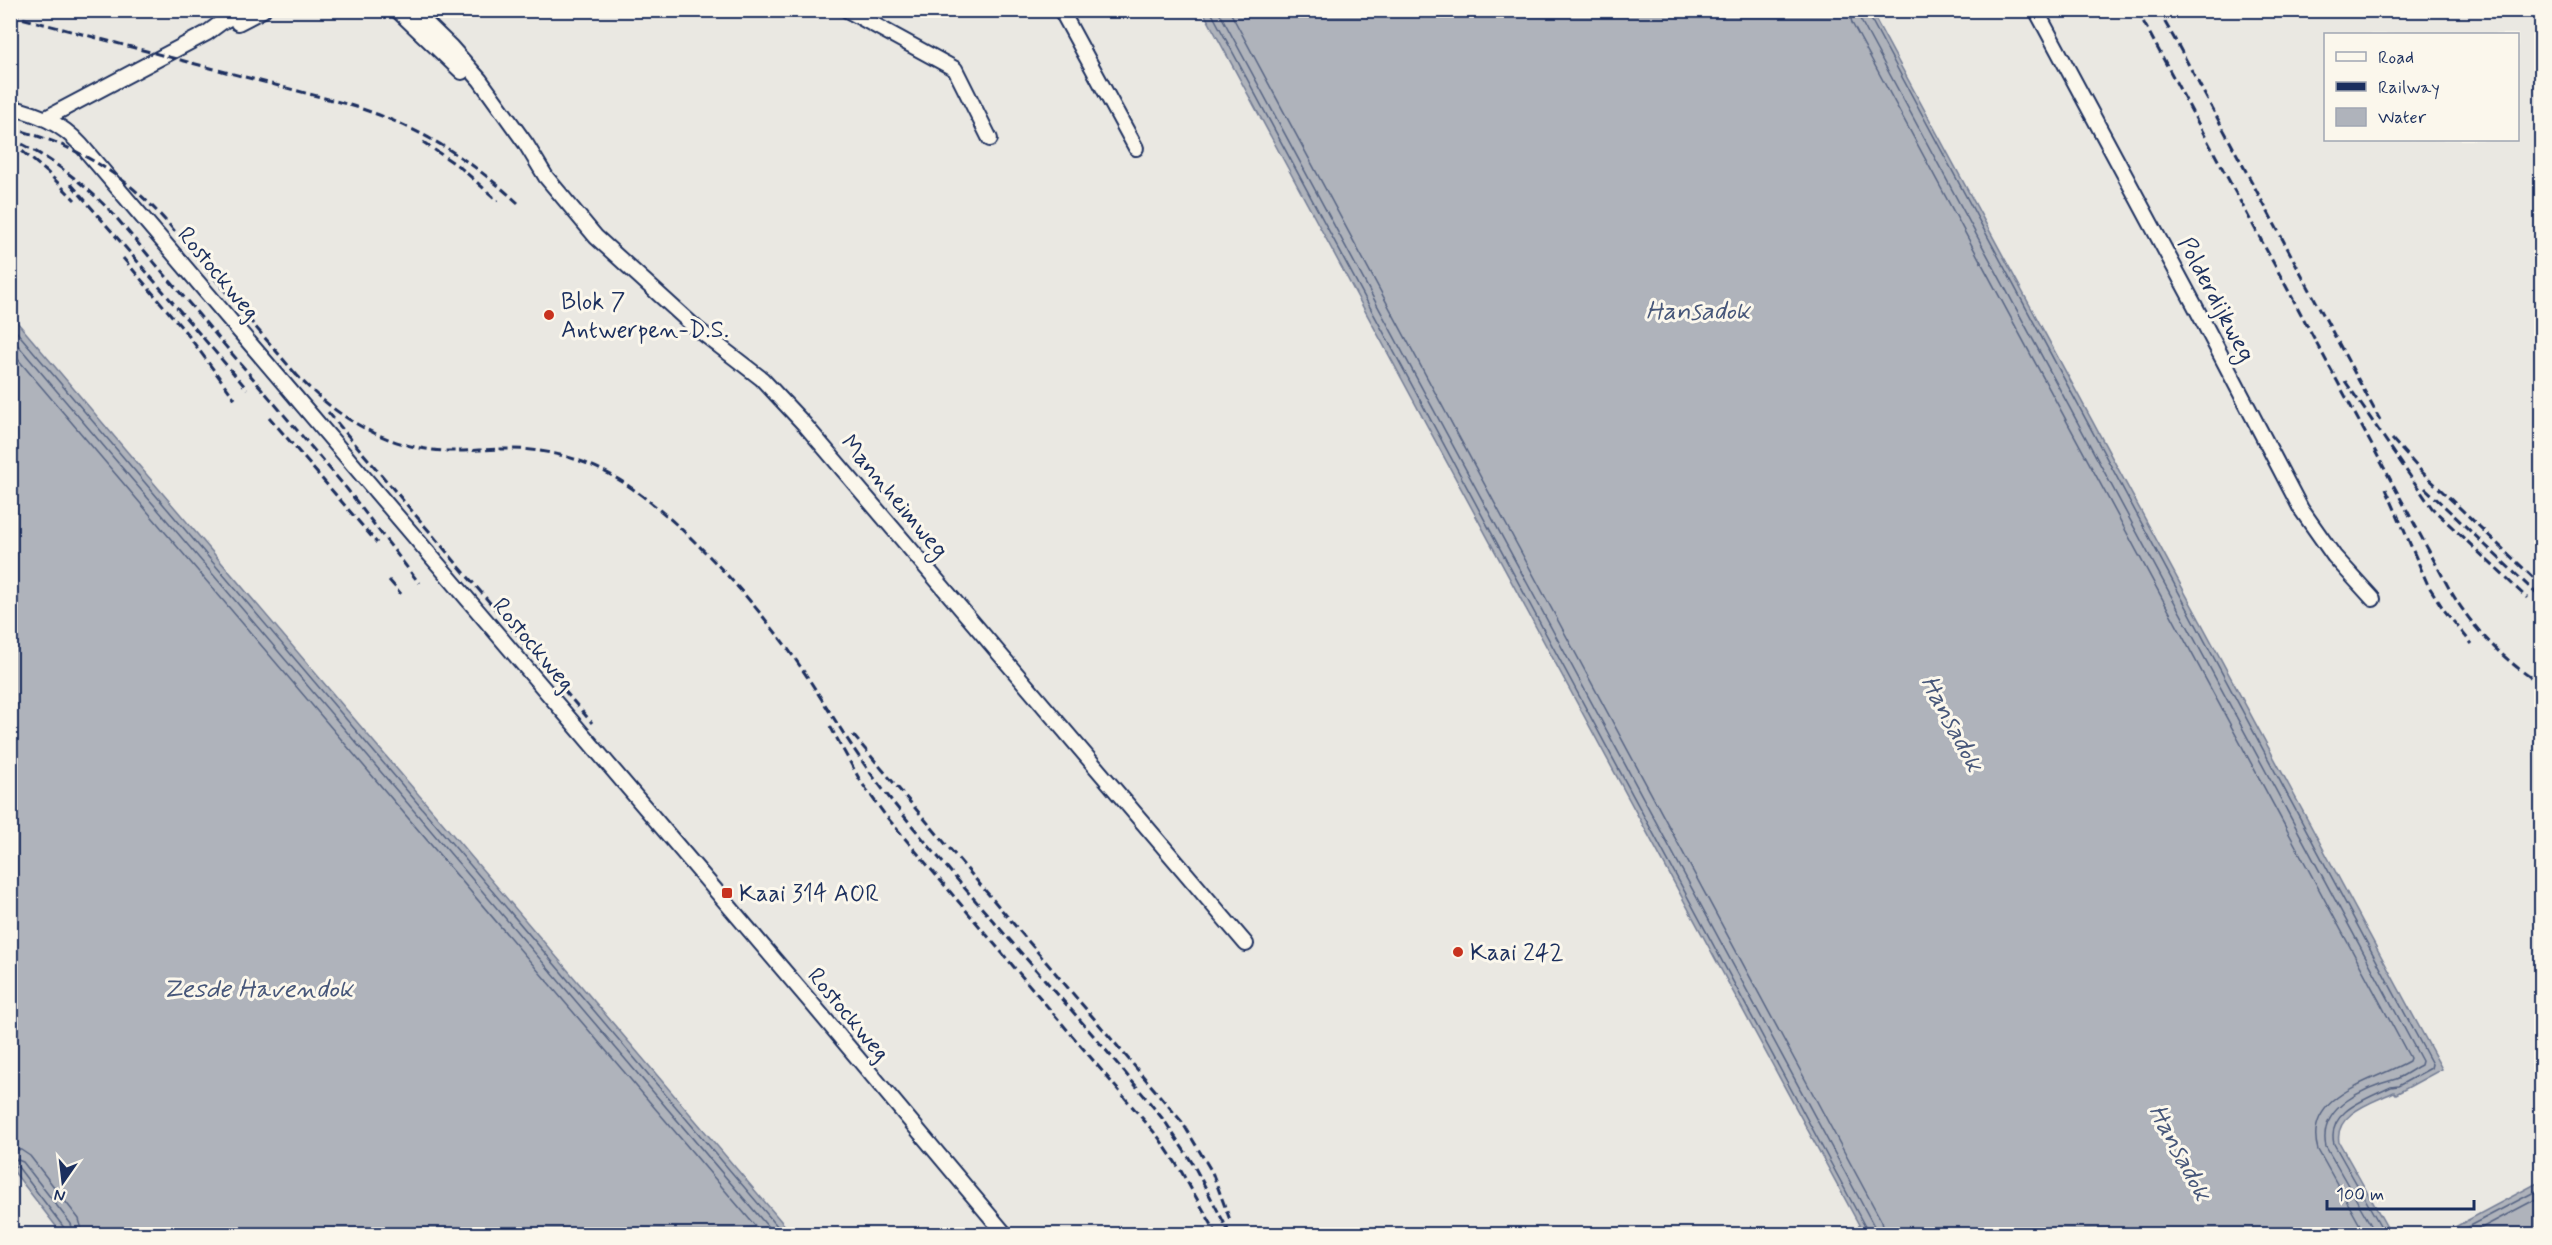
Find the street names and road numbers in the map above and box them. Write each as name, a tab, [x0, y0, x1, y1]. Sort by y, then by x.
street label: Rostockweg	[170, 221, 266, 327]
street label: Polderdijkweg	[2168, 232, 2261, 368]
street label: Mannheimweg	[831, 429, 955, 567]
street label: Rostockweg	[485, 592, 581, 698]
street label: Rostockweg	[800, 962, 896, 1068]

